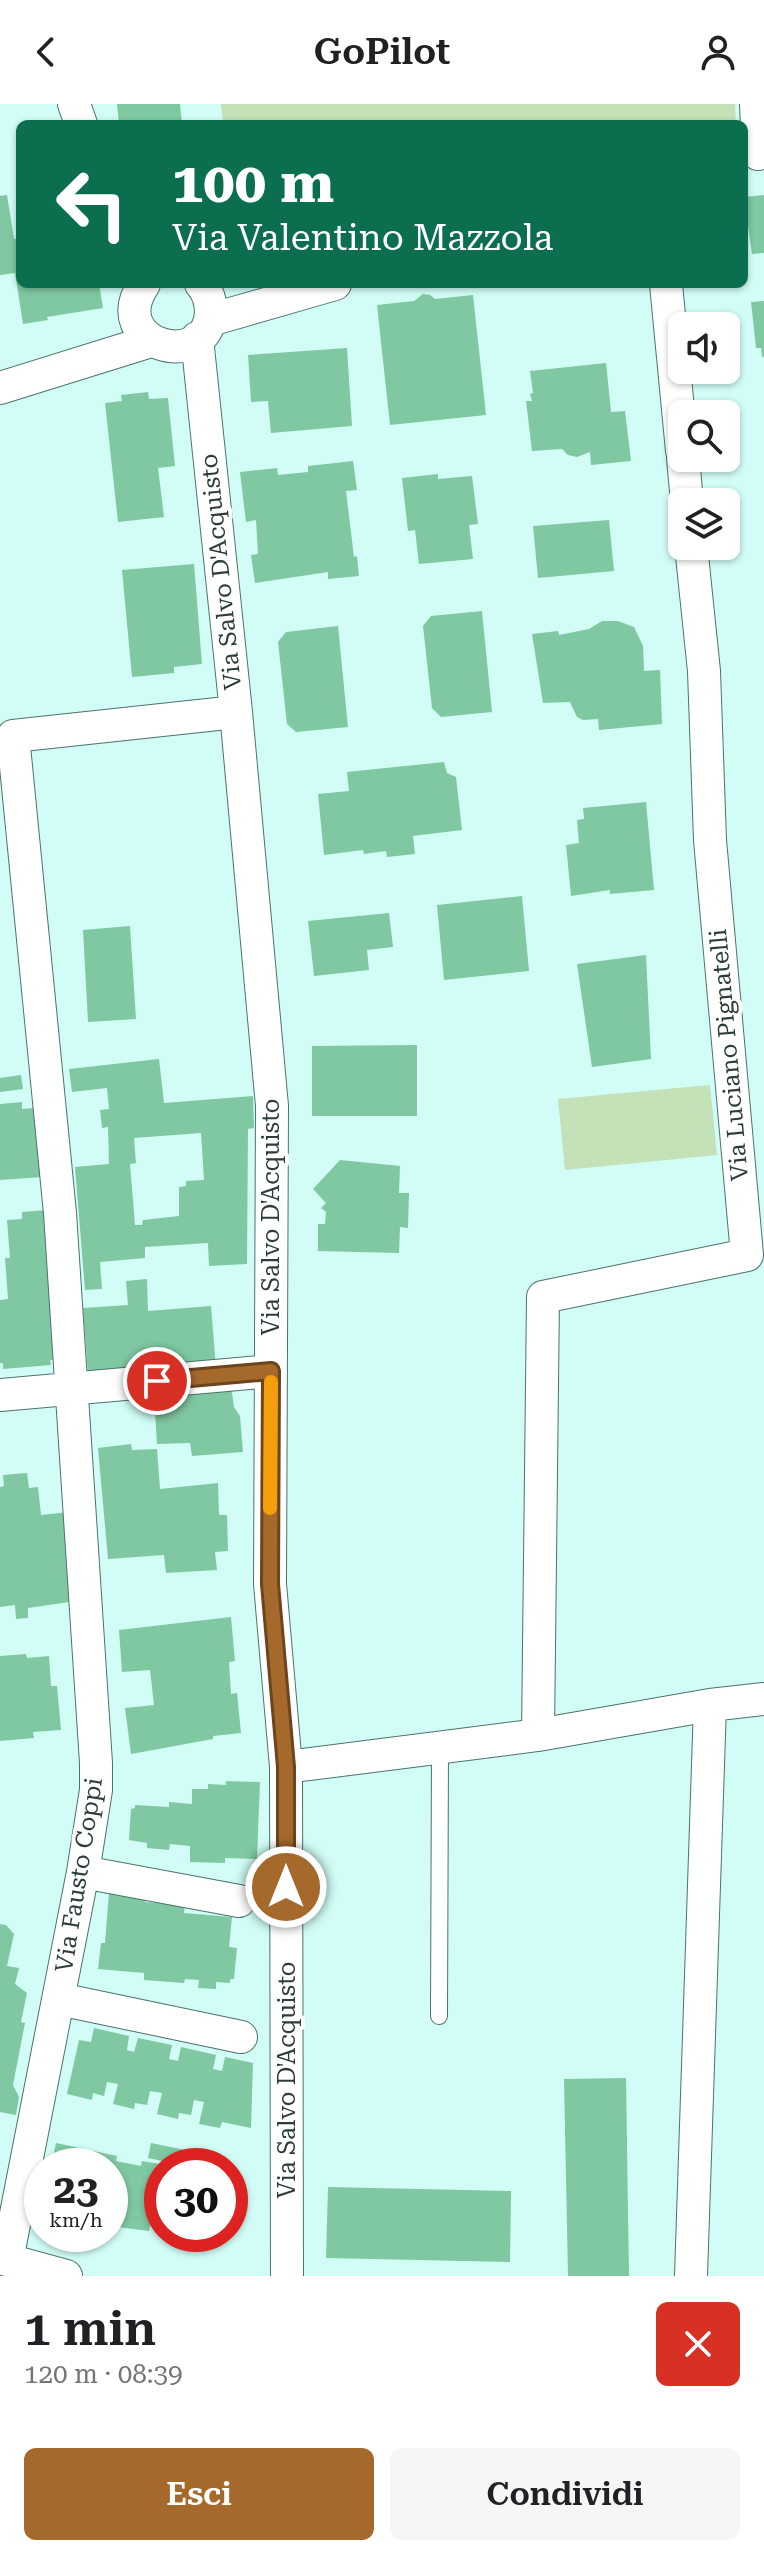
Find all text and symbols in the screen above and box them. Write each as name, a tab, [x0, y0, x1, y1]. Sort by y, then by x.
icon: back	[24, 30, 68, 74]
icon: person	[696, 30, 740, 74]
text: GoPilot	[314, 31, 450, 73]
text: 100 m	[172, 150, 334, 216]
icon: left	[40, 152, 144, 256]
text: Via Valentino Mazzola	[172, 217, 553, 259]
map controls	[668, 312, 740, 560]
button: sound	[668, 312, 740, 384]
button: search	[668, 400, 740, 472]
street label: Via Salvo D'Acquisto	[195, 453, 247, 691]
button: layers	[668, 488, 740, 560]
street label: Via Luciano Pignatelli	[704, 927, 754, 1182]
street label: Via Salvo D'Acquisto	[257, 1098, 285, 1336]
pin	[123, 1347, 191, 1415]
icon: arrive	[135, 1359, 179, 1403]
street label: Via Fausto Coppi	[50, 1775, 108, 1974]
position arrow	[244, 1845, 328, 1929]
street label: Via Salvo D'Acquisto	[273, 1961, 301, 2199]
speed limit sign: 30	[144, 2148, 248, 2252]
text: 23	[54, 2166, 98, 2213]
text: km/h	[49, 2208, 103, 2232]
text: 1 min	[24, 2301, 156, 2357]
button: close	[656, 2302, 740, 2386]
text: 120 m · 08:39	[24, 2359, 183, 2389]
button: Esci	[24, 2448, 374, 2540]
button: Condividi	[390, 2448, 740, 2540]

